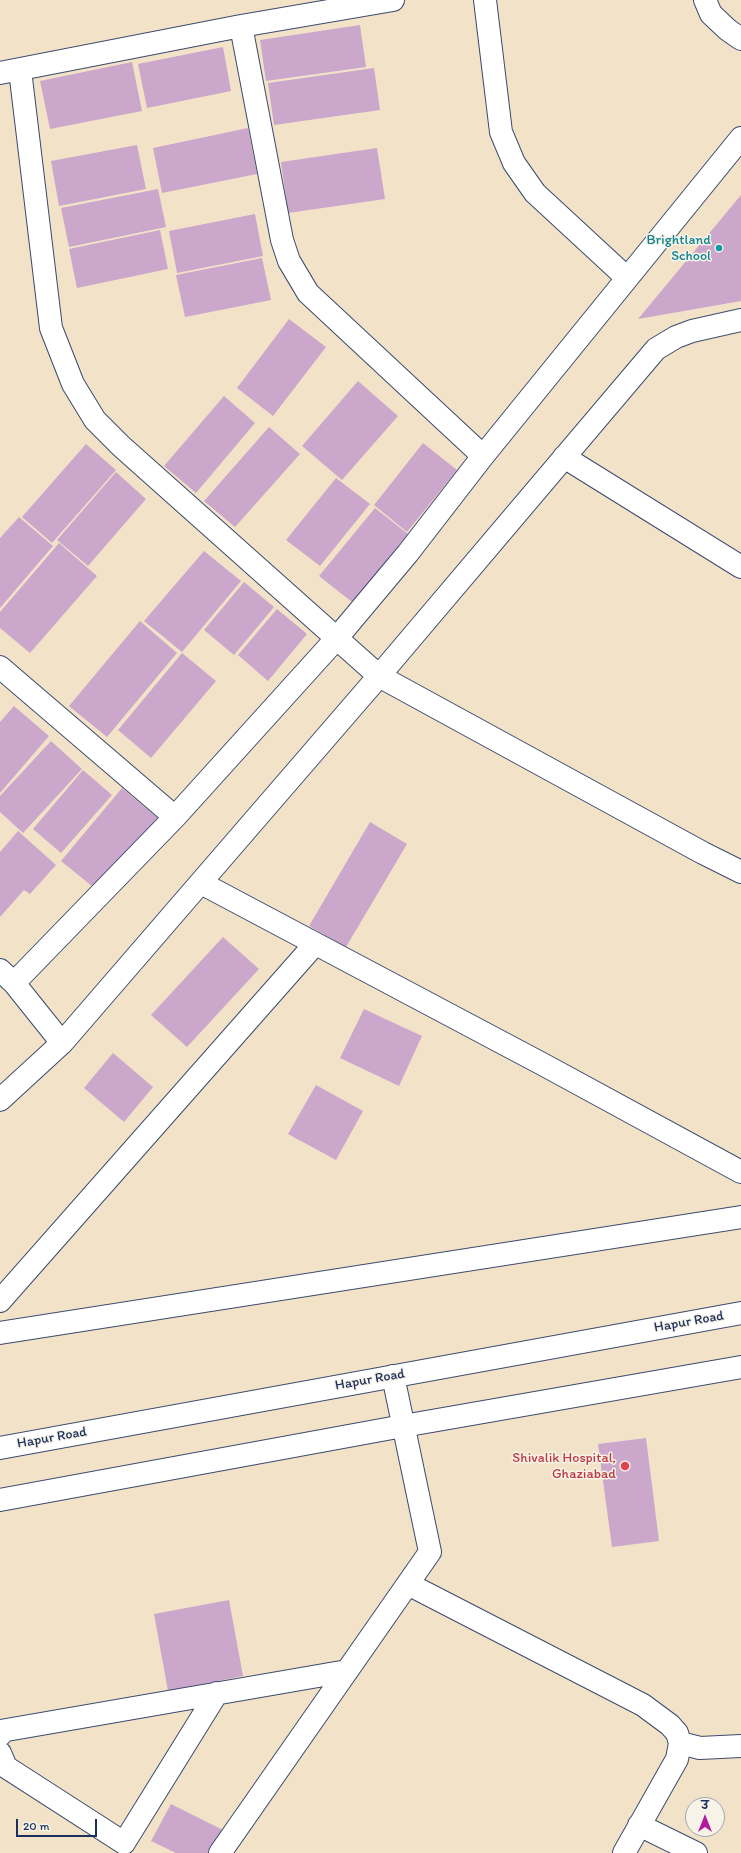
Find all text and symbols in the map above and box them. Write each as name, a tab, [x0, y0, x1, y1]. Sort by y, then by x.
place label: Brightland School	[646, 232, 711, 264]
marker: Brightland School	[714, 243, 724, 253]
street label: Hapur Road	[653, 1308, 725, 1336]
street label: Hapur Road	[334, 1366, 406, 1394]
street label: Hapur Road	[16, 1424, 88, 1452]
place label: Shivalik Hospital, Ghaziabad	[512, 1450, 616, 1482]
marker: Shivalik Hospital, Ghaziabad	[619, 1460, 631, 1472]
north arrow	[685, 1797, 725, 1837]
text: उ	[701, 1799, 709, 1812]
scale bar	[18, 1811, 99, 1837]
text: 20 m	[23, 1819, 50, 1833]

